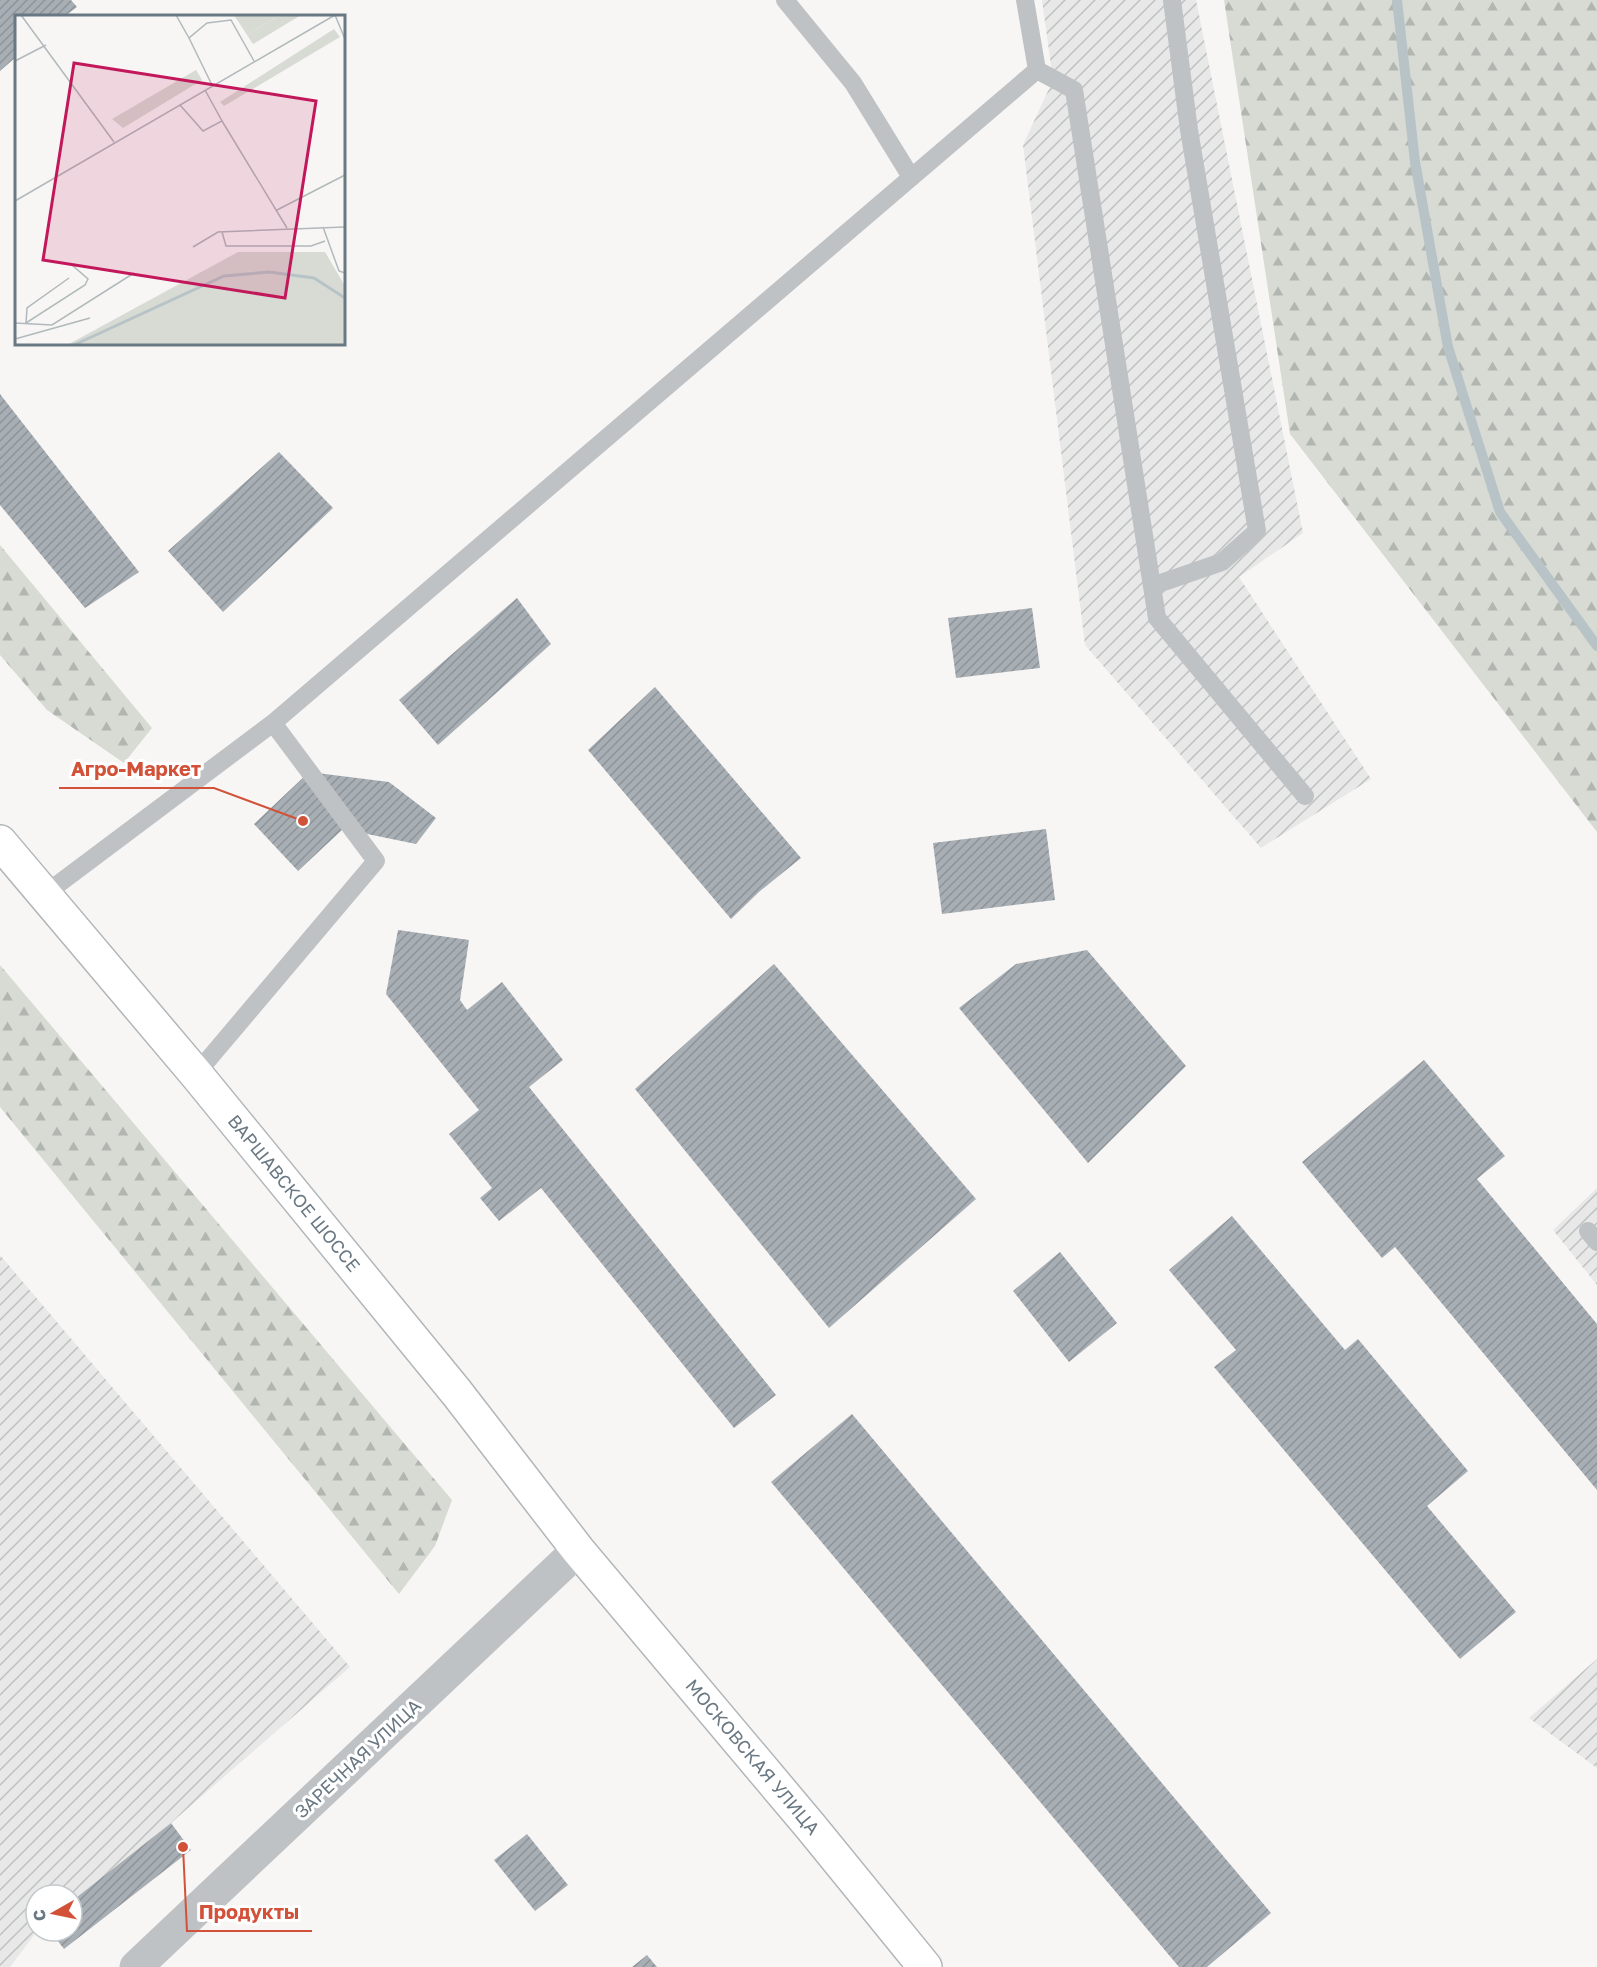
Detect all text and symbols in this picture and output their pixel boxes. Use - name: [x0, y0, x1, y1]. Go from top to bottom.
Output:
- inset map: [15, 15, 345, 345]
- callout: Агро-Маркет: [59, 750, 214, 788]
- text: Агро-Маркет: [71, 756, 201, 780]
- street label: ВАРШАВСКОЕ ШОССЕ: [224, 1110, 365, 1276]
- street label: МОСКОВСКАЯ УЛИЦА: [681, 1674, 825, 1839]
- street label: ЗАРЕЧНАЯ УЛИЦА: [290, 1694, 425, 1822]
- north arrow: [24, 1883, 84, 1943]
- callout: Продукты: [187, 1893, 312, 1931]
- text: Продукты: [199, 1899, 299, 1923]
- text: С: [28, 1908, 50, 1923]

